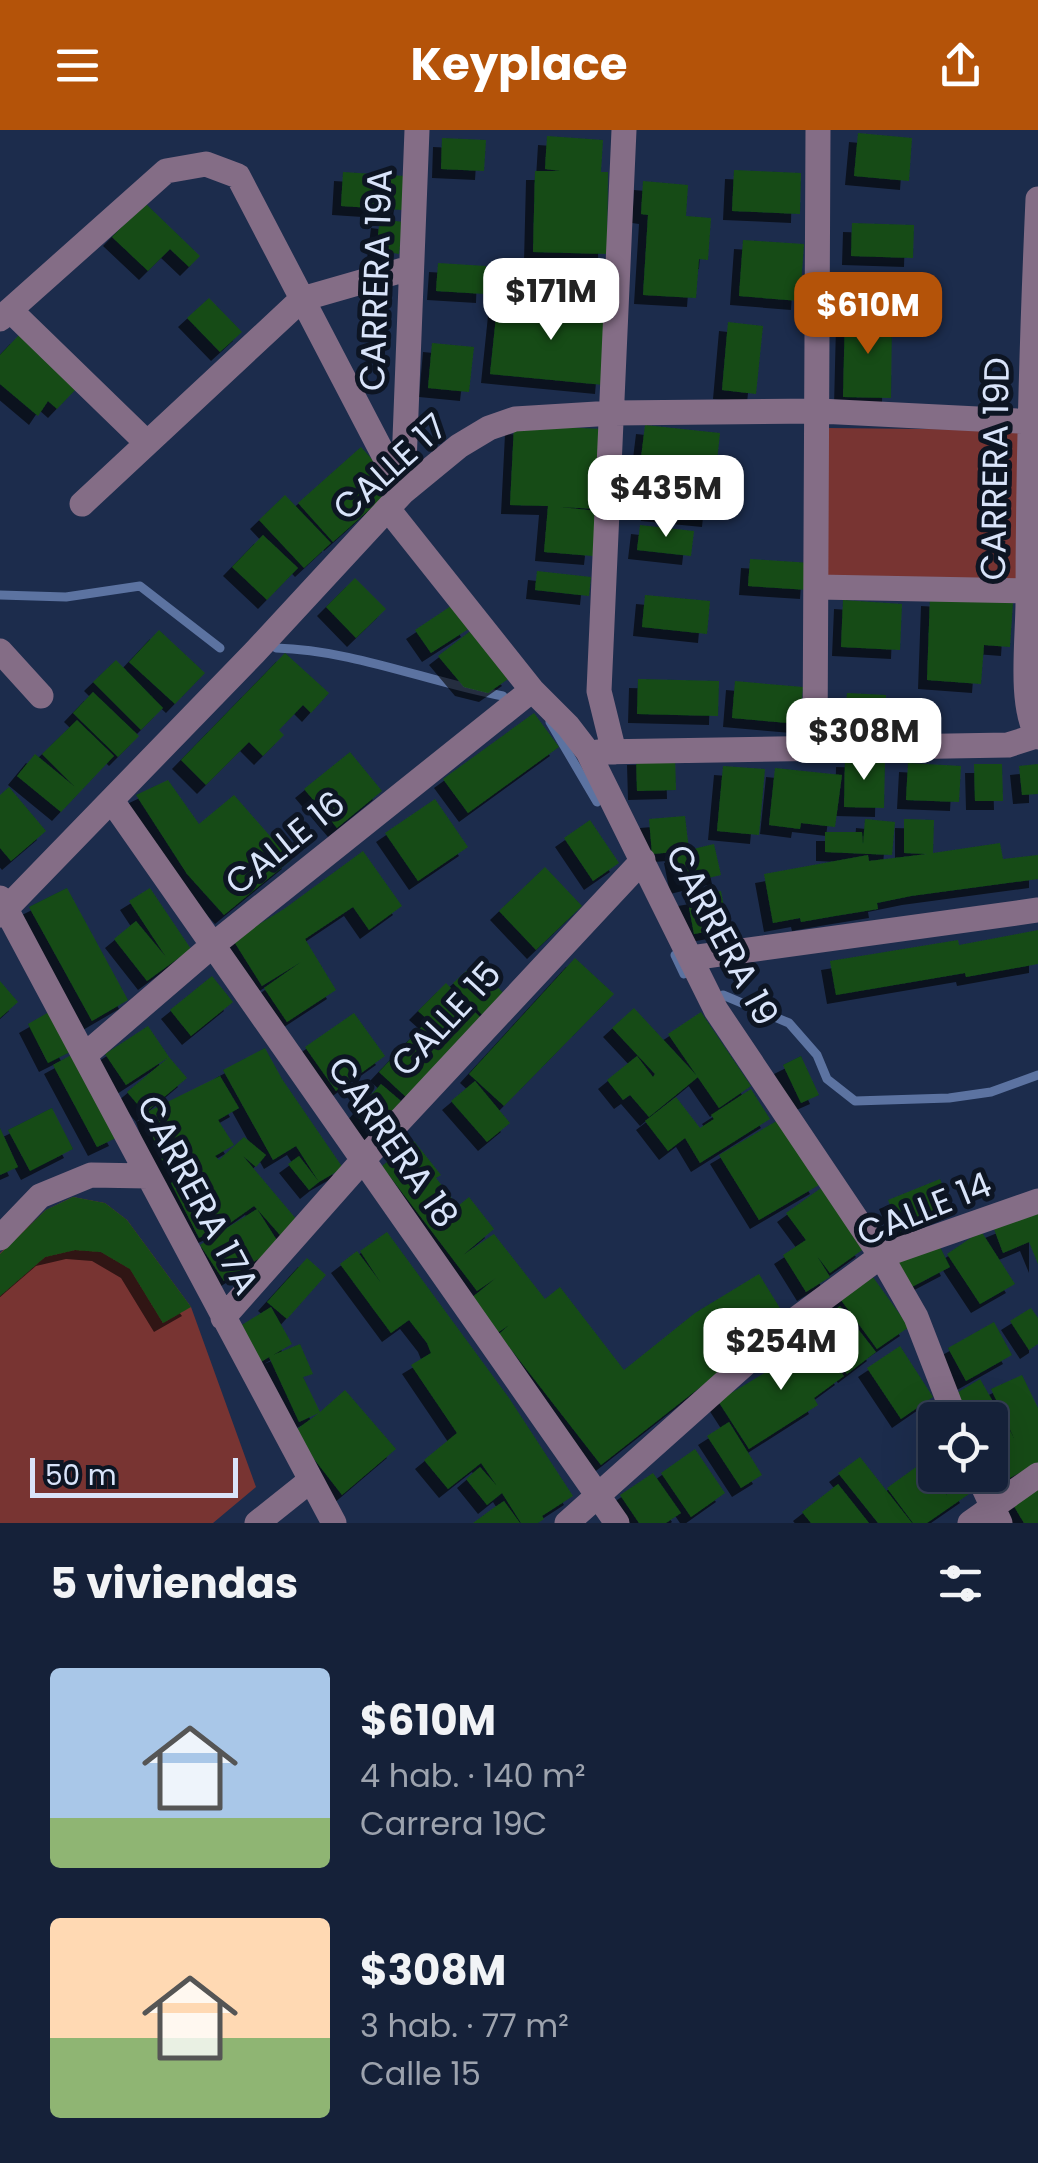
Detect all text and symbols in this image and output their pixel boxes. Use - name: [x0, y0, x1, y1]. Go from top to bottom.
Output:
- text: Keyplace: [411, 33, 627, 96]
- icon: menu: [50, 38, 105, 93]
- icon: share: [933, 38, 988, 93]
- street label: CARRERA 19A: [347, 168, 404, 392]
- pin: $171M: [481, 258, 621, 343]
- text: $171M: [505, 268, 597, 313]
- pin: $610M: [798, 272, 938, 357]
- text: $610M: [816, 282, 920, 327]
- street label: CARRERA 19D: [968, 357, 1021, 581]
- street label: CALLE 17: [322, 402, 458, 531]
- pin: $435M: [596, 455, 736, 540]
- text: $435M: [610, 465, 722, 510]
- pin: $308M: [794, 698, 934, 783]
- text: $308M: [808, 708, 920, 753]
- street label: CALLE 16: [214, 779, 355, 906]
- street label: CARRERA 19: [654, 836, 791, 1034]
- street label: CALLE 15: [380, 950, 512, 1087]
- street label: CARRERA 18: [316, 1046, 470, 1237]
- street label: CARRERA 17A: [125, 1086, 272, 1303]
- street label: CALLE 14: [849, 1159, 999, 1258]
- pin: $254M: [711, 1308, 851, 1393]
- text: $254M: [725, 1318, 837, 1363]
- map controls: [918, 1402, 1008, 1492]
- button: locate: [918, 1402, 1008, 1492]
- scale bar: [30, 1453, 238, 1498]
- text: 50 m: [45, 1456, 116, 1495]
- text: 5 viviendas: [50, 1554, 298, 1613]
- icon: filters: [933, 1556, 988, 1611]
- text: $610M: [360, 1691, 496, 1750]
- icon: home: [130, 1708, 250, 1828]
- text: 4 hab. · 140 m²: [360, 1753, 586, 1798]
- text: Carrera 19C: [360, 1801, 547, 1846]
- text: $308M: [360, 1941, 506, 2000]
- icon: home: [130, 1958, 250, 2078]
- text: 3 hab. · 77 m²: [360, 2003, 569, 2048]
- text: Calle 15: [360, 2051, 481, 2096]

